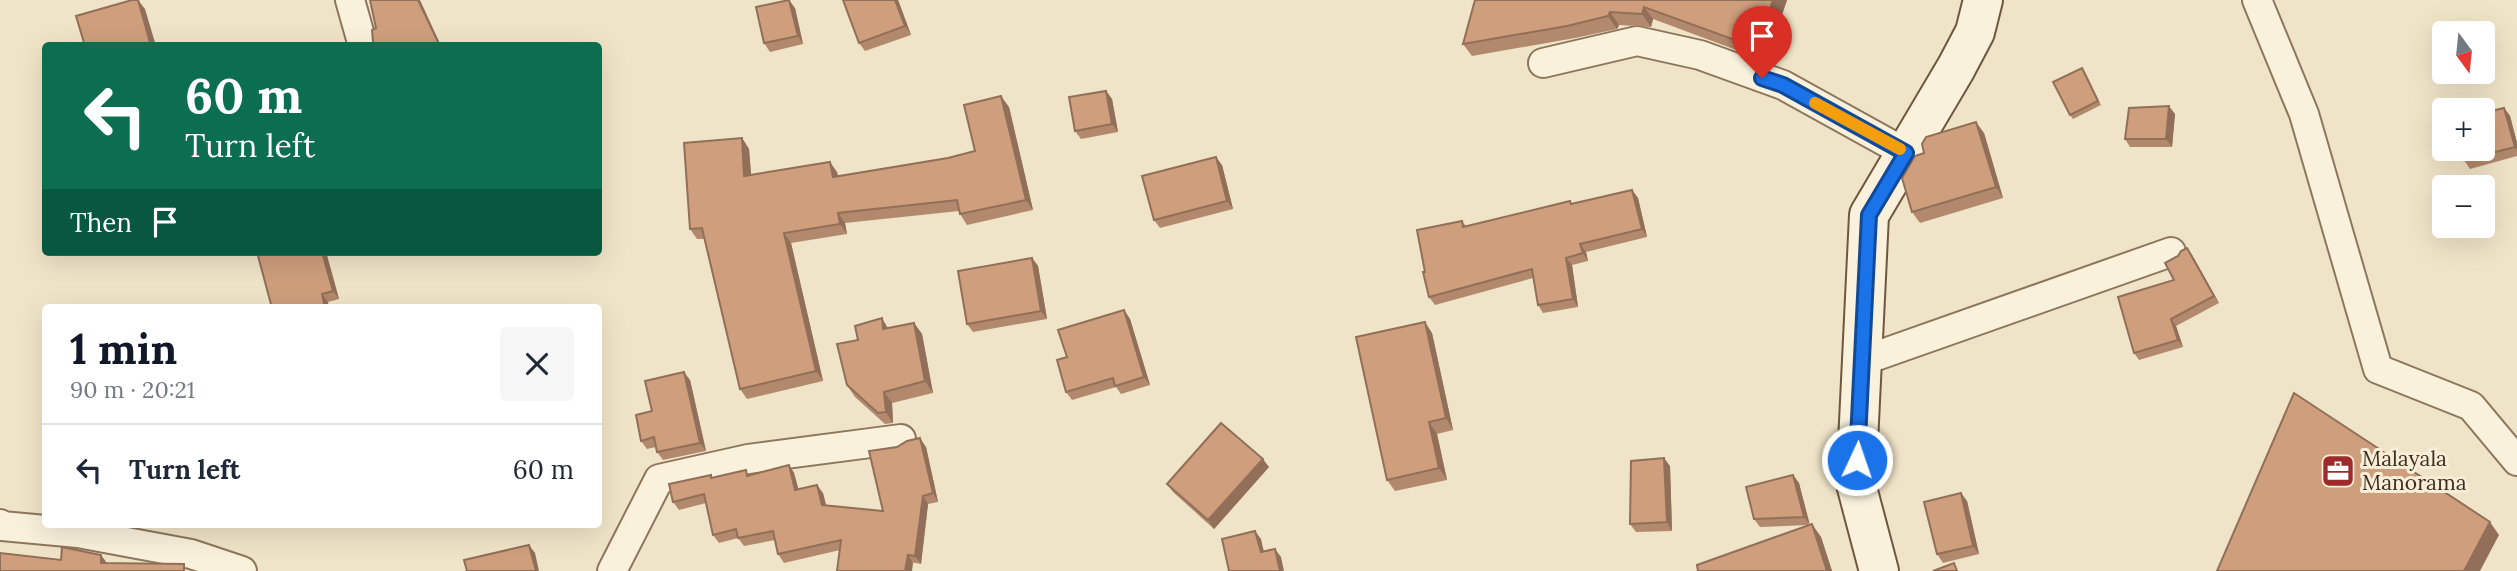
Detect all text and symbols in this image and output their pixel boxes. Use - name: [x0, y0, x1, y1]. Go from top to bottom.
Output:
- pin: [1732, 6, 1792, 78]
- icon: arrive: [1743, 17, 1781, 55]
- north arrow: [2432, 21, 2496, 84]
- map controls: [2432, 21, 2495, 238]
- text: 60 m: [185, 64, 302, 126]
- icon: left: [70, 70, 161, 161]
- button: +: [2432, 98, 2495, 161]
- text: Turn left: [185, 125, 315, 166]
- button: −: [2432, 175, 2495, 238]
- icon: arrive: [146, 203, 184, 241]
- text: Then: [70, 206, 132, 239]
- text: 1 min: [70, 322, 177, 376]
- button: close: [500, 327, 574, 401]
- text: 90 m · 20:21: [70, 375, 195, 404]
- position arrow: [1820, 423, 1894, 497]
- place label: Malayala Manorama: [2362, 445, 2467, 496]
- icon: left: [70, 451, 108, 489]
- office icon: Malayala Manorama: [2319, 452, 2357, 490]
- text: Turn left: [129, 453, 240, 486]
- text: 60 m: [513, 453, 574, 486]

